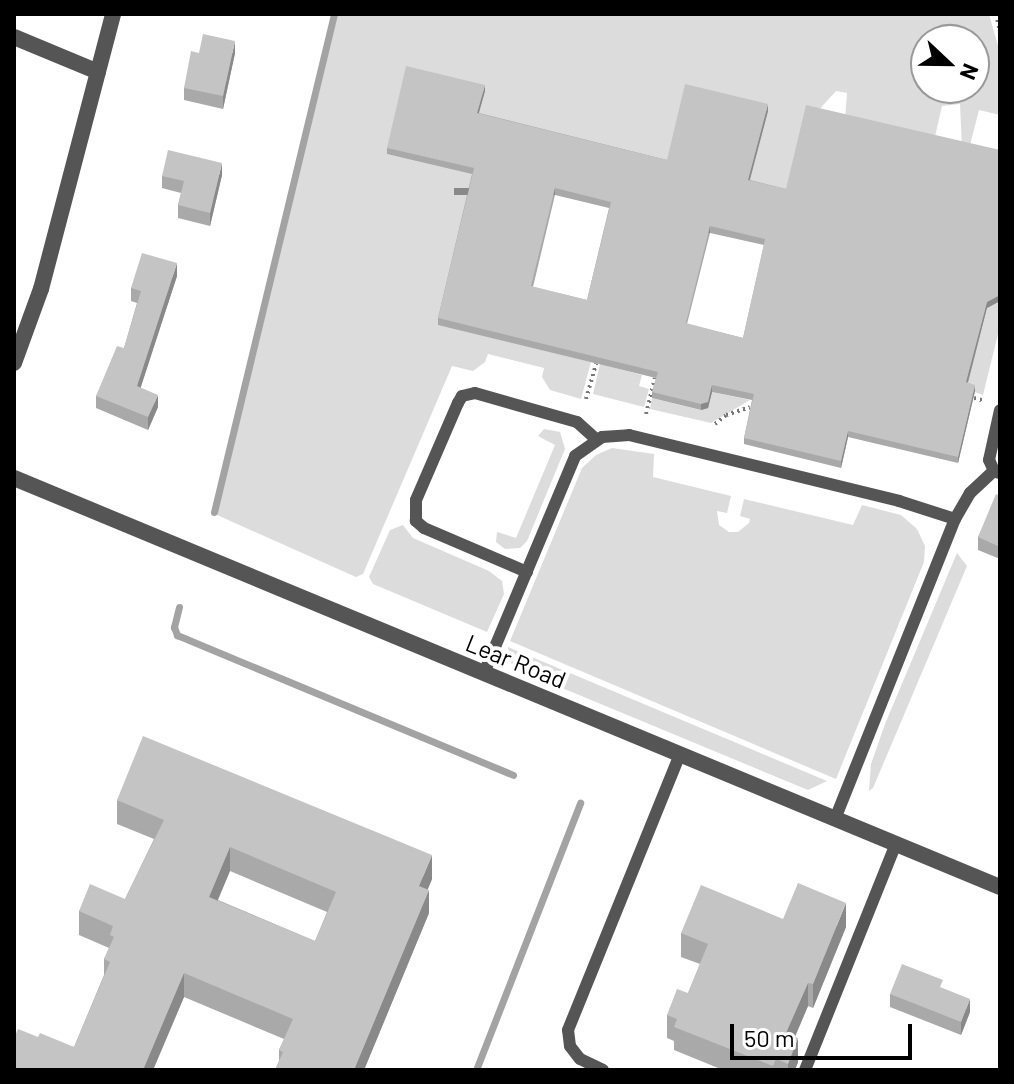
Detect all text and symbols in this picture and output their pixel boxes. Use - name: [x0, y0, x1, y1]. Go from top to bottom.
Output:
- north arrow: [910, 24, 990, 104]
- text: N: [956, 61, 985, 84]
- street label: Lear Road: [462, 628, 570, 694]
- scale bar: [734, 1008, 916, 1058]
- text: 50 m: [744, 1023, 795, 1052]

